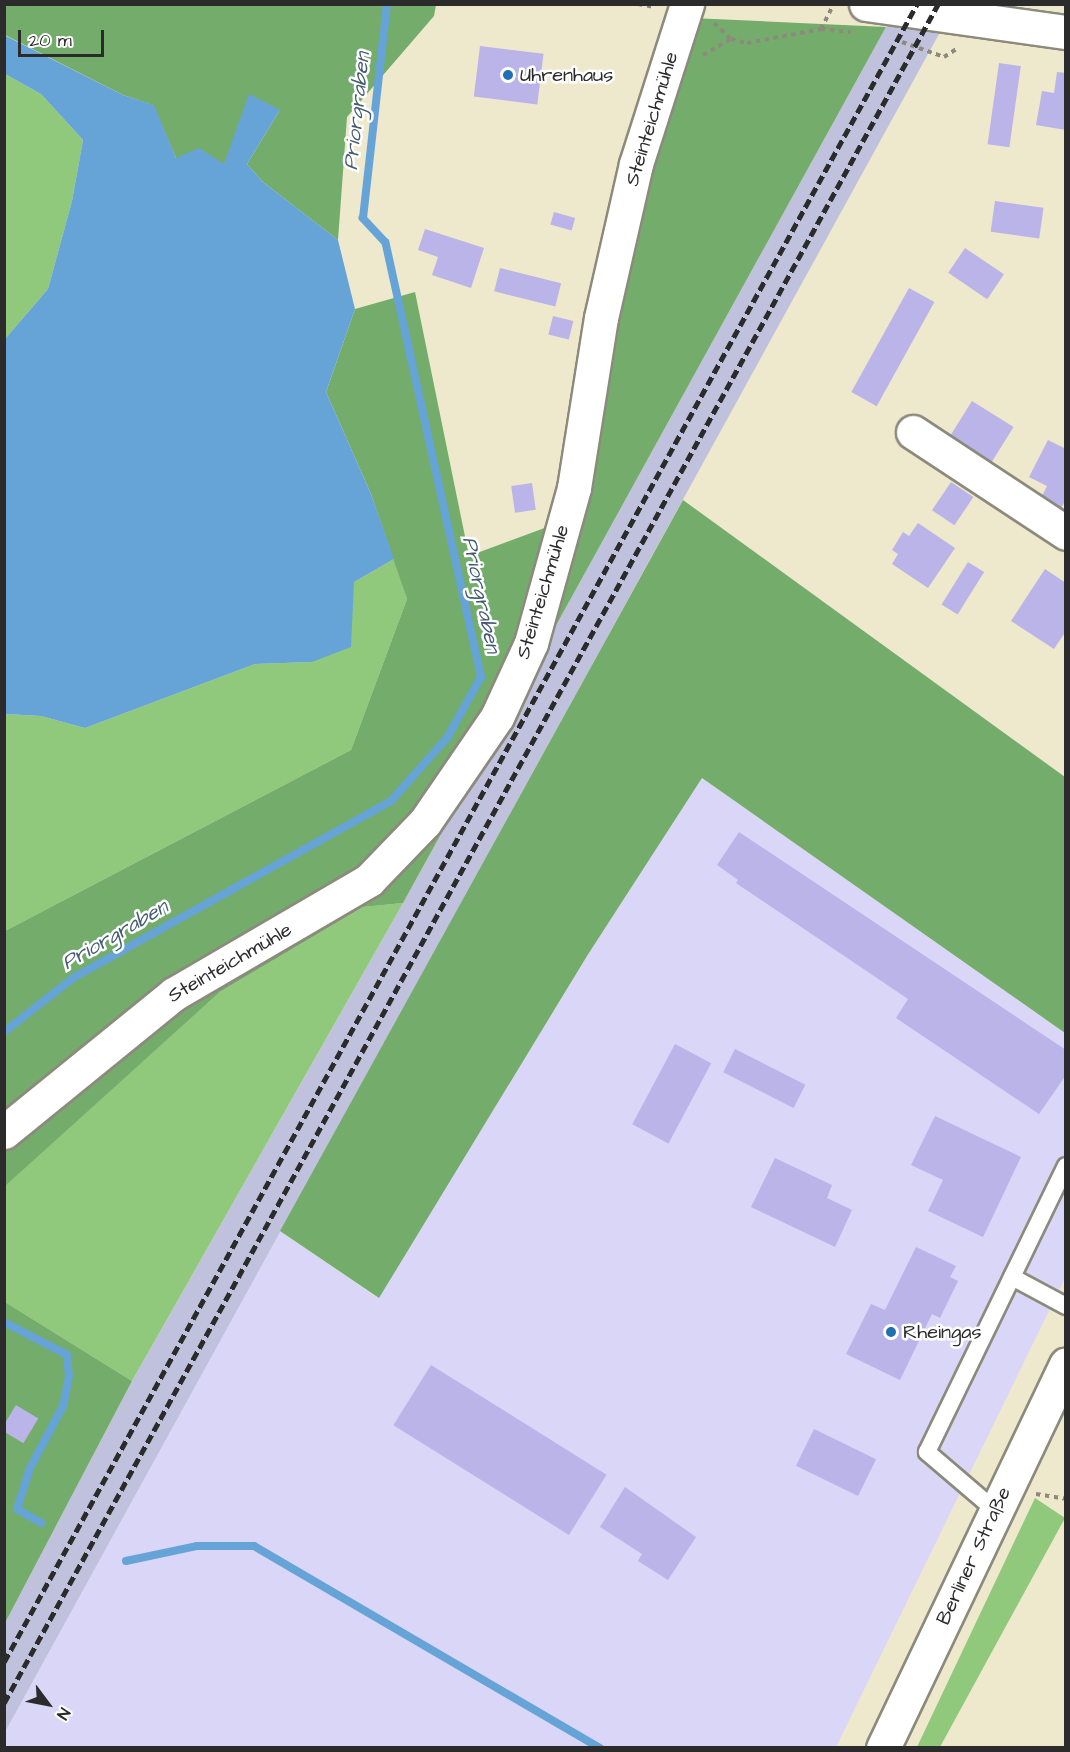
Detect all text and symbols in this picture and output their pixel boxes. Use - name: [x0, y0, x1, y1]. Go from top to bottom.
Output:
- scale bar: [21, 18, 106, 56]
- text: 20 m: [29, 28, 72, 53]
- street label: Steinteichmühle: [620, 49, 684, 189]
- water label: Priorgraben: [338, 51, 376, 171]
- place label: Uhrenhaus: [520, 63, 613, 87]
- marker: Uhrenhaus: [501, 68, 515, 82]
- street label: Steinteichmühle: [511, 522, 575, 662]
- water label: Priorgraben: [456, 535, 506, 655]
- water label: Priorgraben: [57, 895, 173, 975]
- street label: Steinteichmühle: [164, 918, 296, 1008]
- place label: Rheingas: [903, 1320, 982, 1344]
- marker: Rheingas: [884, 1325, 898, 1339]
- street label: Berliner Straße: [932, 1483, 1016, 1629]
- north arrow: [18, 1674, 78, 1734]
- text: N: [51, 1703, 75, 1724]

